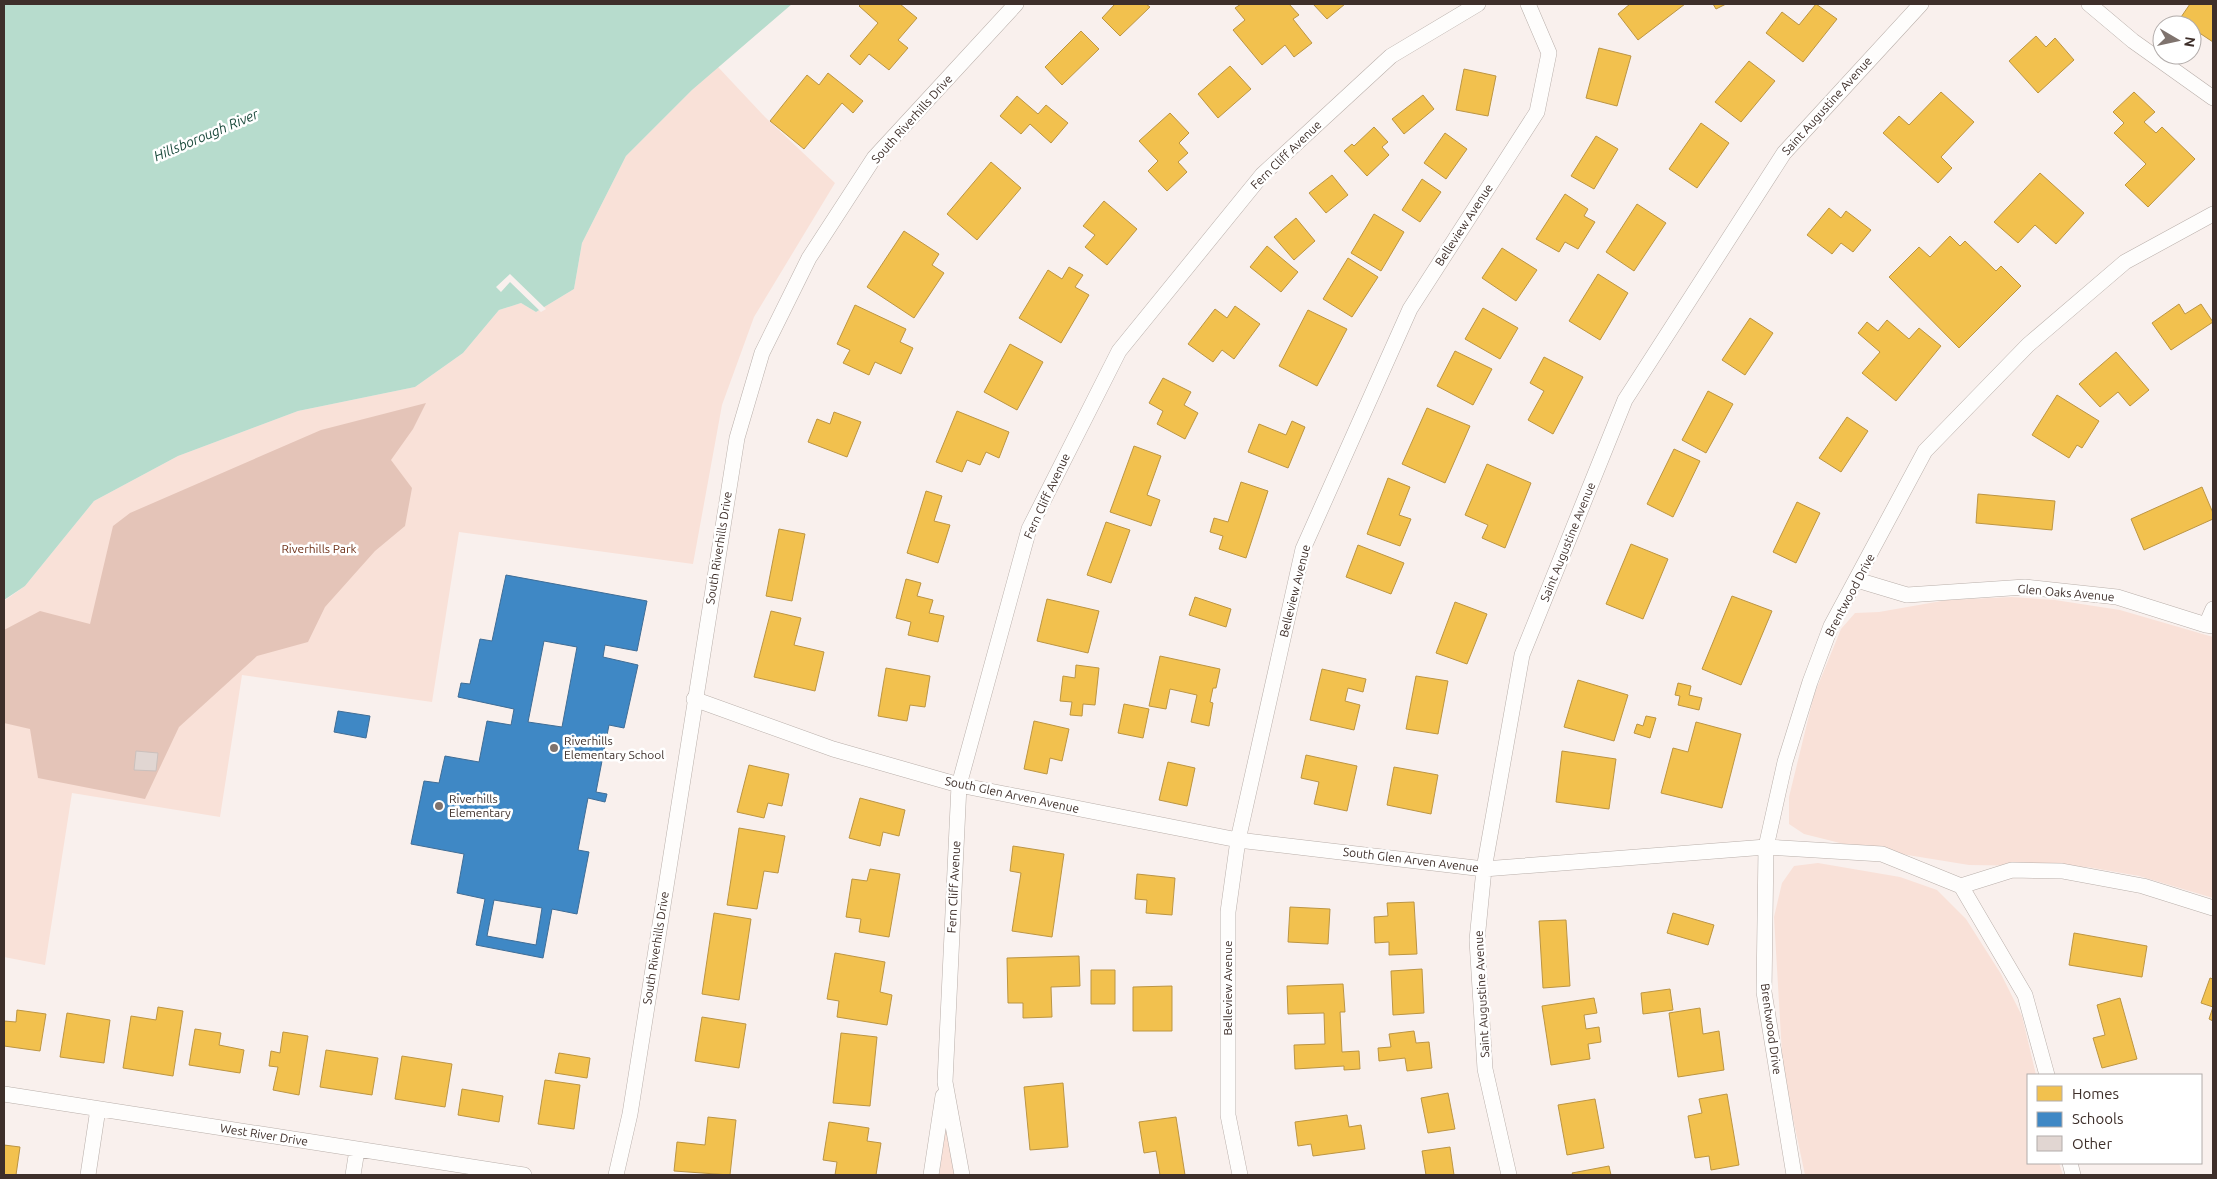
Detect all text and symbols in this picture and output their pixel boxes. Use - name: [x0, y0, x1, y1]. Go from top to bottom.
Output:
- north arrow: [2152, 15, 2202, 65]
- text: N: [2181, 36, 2199, 48]
- street label: Saint Augustine Avenue: [1779, 54, 1874, 157]
- street label: South Riverhills Drive: [869, 72, 955, 165]
- water label: Hillsborough River: [151, 105, 261, 164]
- street label: Fern Cliff Avenue: [1248, 118, 1324, 192]
- street label: Belleview Avenue: [1432, 181, 1495, 268]
- street label: Fern Cliff Avenue: [1021, 451, 1072, 541]
- street label: Saint Augustine Avenue: [1538, 480, 1597, 603]
- street label: South Riverhills Drive: [703, 490, 734, 605]
- park label: Riverhills Park: [281, 542, 357, 555]
- street label: Belleview Avenue: [1277, 543, 1312, 639]
- street label: Brentwood Drive: [1822, 551, 1877, 638]
- street label: Glen Oaks Avenue: [2017, 582, 2115, 603]
- place label: Riverhills Elementary School: [564, 734, 664, 761]
- marker: Riverhills Elementary School: [548, 742, 560, 754]
- street label: South Glen Arven Avenue: [944, 774, 1080, 815]
- place label: Riverhills Elementary: [449, 792, 511, 819]
- marker: Riverhills Elementary: [433, 800, 445, 812]
- street label: Fern Cliff Avenue: [945, 840, 962, 934]
- street label: South Glen Arven Avenue: [1342, 845, 1480, 874]
- street label: South Riverhills Drive: [640, 890, 671, 1005]
- street label: Saint Augustine Avenue: [1472, 930, 1491, 1058]
- street label: Belleview Avenue: [1221, 940, 1234, 1036]
- street label: Brentwood Drive: [1759, 983, 1784, 1075]
- legend: [2027, 1074, 2202, 1164]
- text: Homes: [2072, 1085, 2119, 1102]
- text: Schools: [2072, 1110, 2123, 1127]
- street label: West River Drive: [219, 1121, 309, 1148]
- text: Other: [2072, 1135, 2112, 1152]

